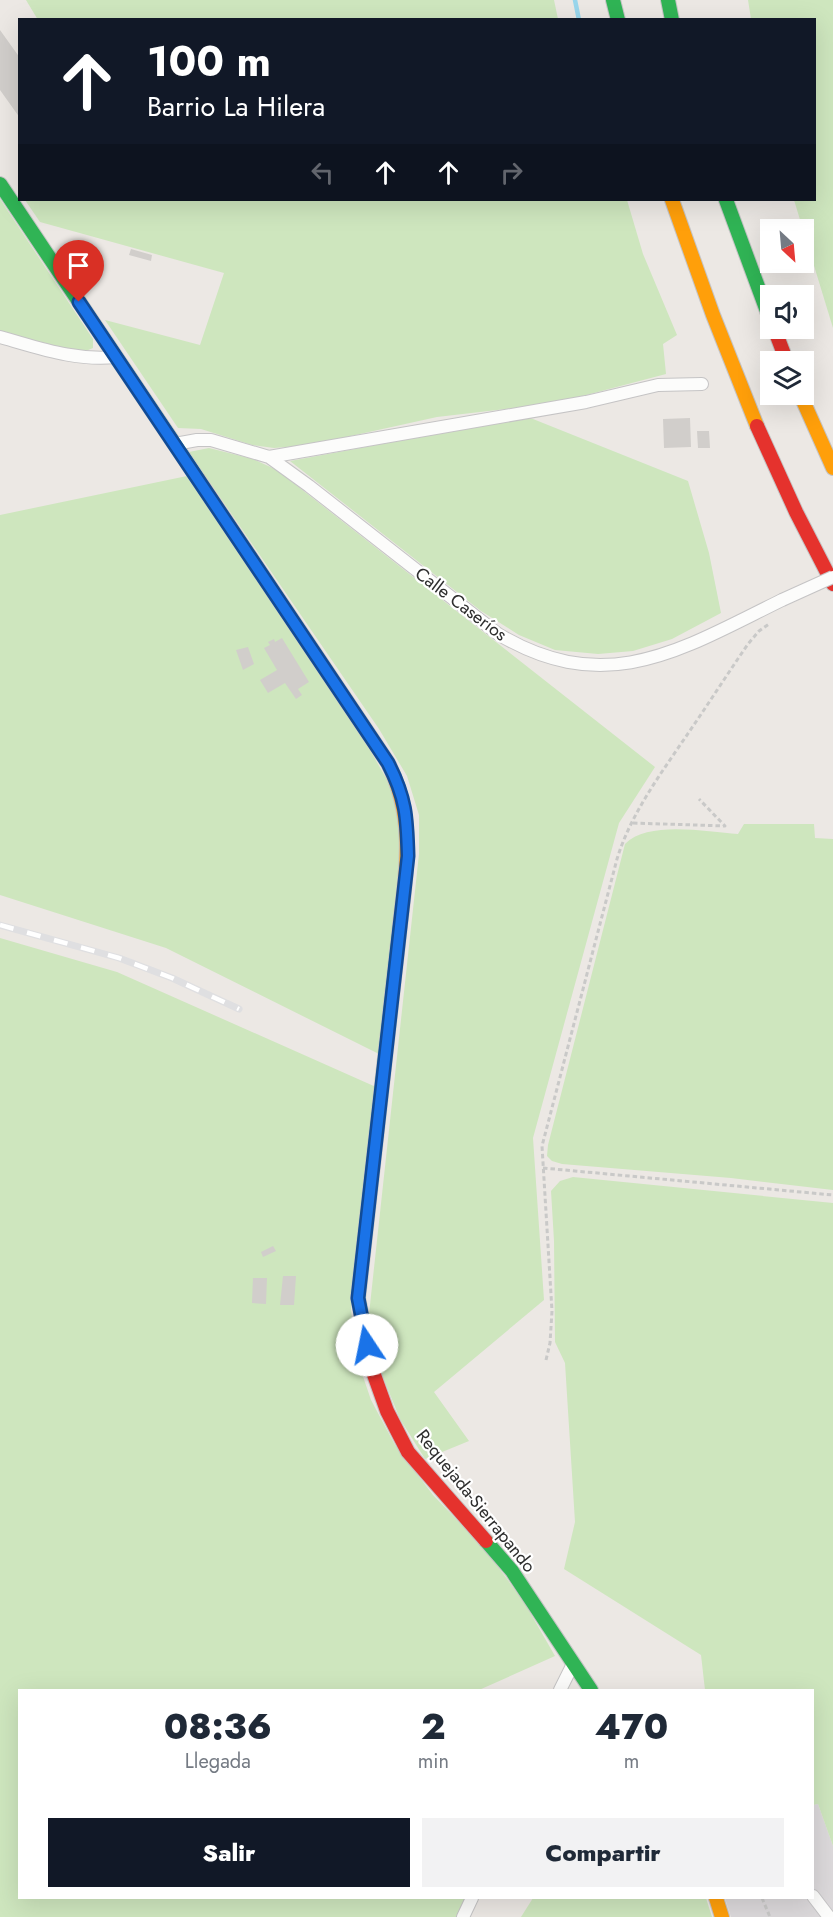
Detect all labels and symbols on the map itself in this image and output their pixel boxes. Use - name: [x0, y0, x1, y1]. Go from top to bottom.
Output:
- north arrow: [760, 219, 814, 273]
- pin: [53, 240, 104, 302]
- street label: Calle Caseríos: [409, 561, 513, 647]
- position arrow: [335, 1313, 399, 1377]
- street label: Requejada-Sierrapando: [410, 1424, 542, 1578]

